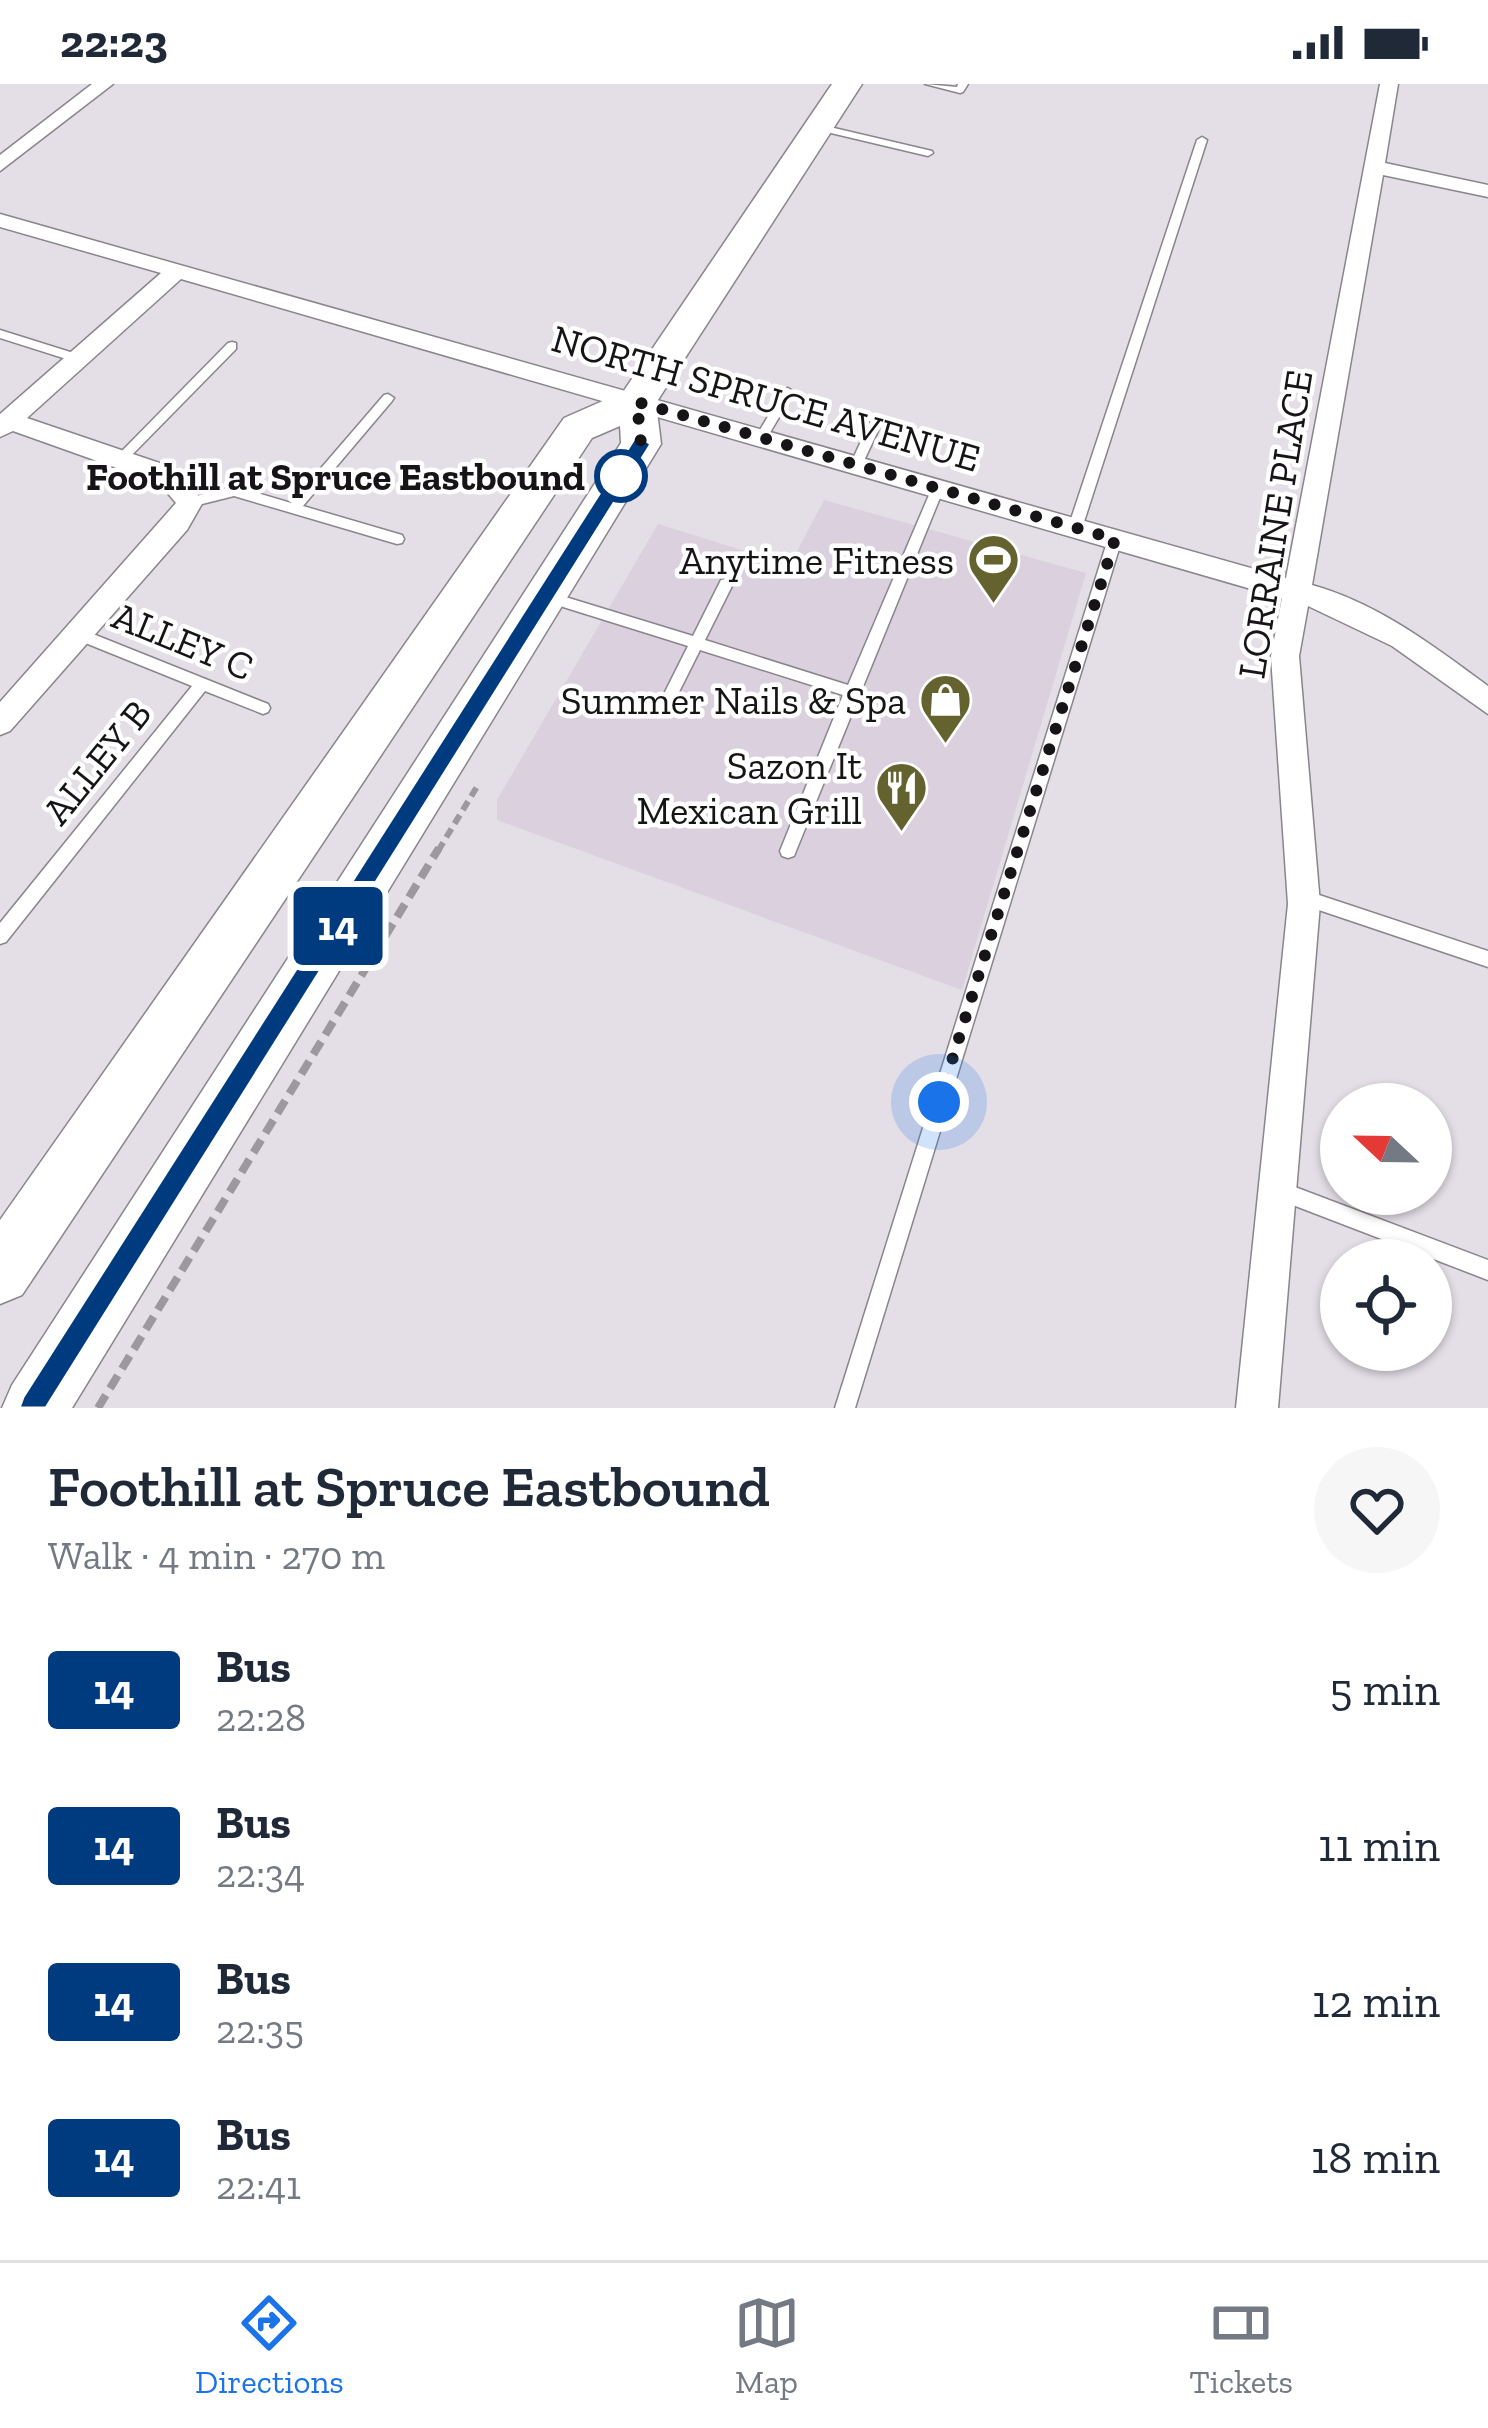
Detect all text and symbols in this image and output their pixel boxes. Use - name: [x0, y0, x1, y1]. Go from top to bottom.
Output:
- text: 22:23: [60, 15, 168, 69]
- street label: NORTH SPRUCE AVENUE: [547, 314, 985, 482]
- street label: LORRAINE PLACE: [1227, 366, 1323, 682]
- marker: Foothill at Spruce Eastbound: [596, 451, 646, 501]
- place label: Foothill at Spruce Eastbound: [86, 453, 585, 500]
- sports icon: Anytime Fitness: [965, 532, 1021, 606]
- place label: Anytime Fitness: [679, 537, 954, 584]
- street label: ALLEY C: [106, 592, 260, 690]
- shop icon: Summer Nails & Spa: [917, 672, 973, 746]
- place label: Summer Nails & Spa: [561, 677, 906, 724]
- street label: ALLEY B: [33, 691, 161, 833]
- place label: Sazon It Mexican Grill: [637, 742, 863, 834]
- restaurant icon: Sazon It Mexican Grill: [873, 759, 929, 833]
- line badge: 14: [284, 887, 392, 965]
- text: 14: [318, 900, 358, 951]
- your location: [909, 1072, 969, 1132]
- north arrow: [1320, 1083, 1452, 1215]
- map controls: [1320, 1083, 1452, 1371]
- button: locate: [1320, 1239, 1452, 1371]
- button: heart: [1314, 1447, 1440, 1573]
- text: Foothill at Spruce Eastbound: [48, 1452, 770, 1521]
- text: Walk · 4 min · 270 m: [48, 1532, 385, 1579]
- text: Bus: [216, 1640, 291, 1694]
- text: 5 min: [1330, 1663, 1440, 1717]
- text: 14: [94, 1664, 134, 1715]
- text: 22:28: [216, 1694, 306, 1741]
- text: Bus: [216, 1796, 291, 1850]
- text: 11 min: [1318, 1819, 1440, 1873]
- text: 14: [94, 1820, 134, 1871]
- text: 22:34: [216, 1850, 305, 1897]
- text: Bus: [216, 1952, 291, 2006]
- text: 12 min: [1312, 1975, 1440, 2029]
- text: 14: [94, 1976, 134, 2027]
- text: 22:35: [216, 2006, 304, 2053]
- text: Bus: [216, 2108, 291, 2162]
- text: 18 min: [1311, 2131, 1440, 2185]
- text: 14: [94, 2132, 134, 2183]
- text: 22:41: [216, 2162, 301, 2209]
- tab: Directions: [195, 2290, 344, 2401]
- tab: Map: [734, 2290, 800, 2401]
- tab: Tickets: [1189, 2290, 1293, 2401]

